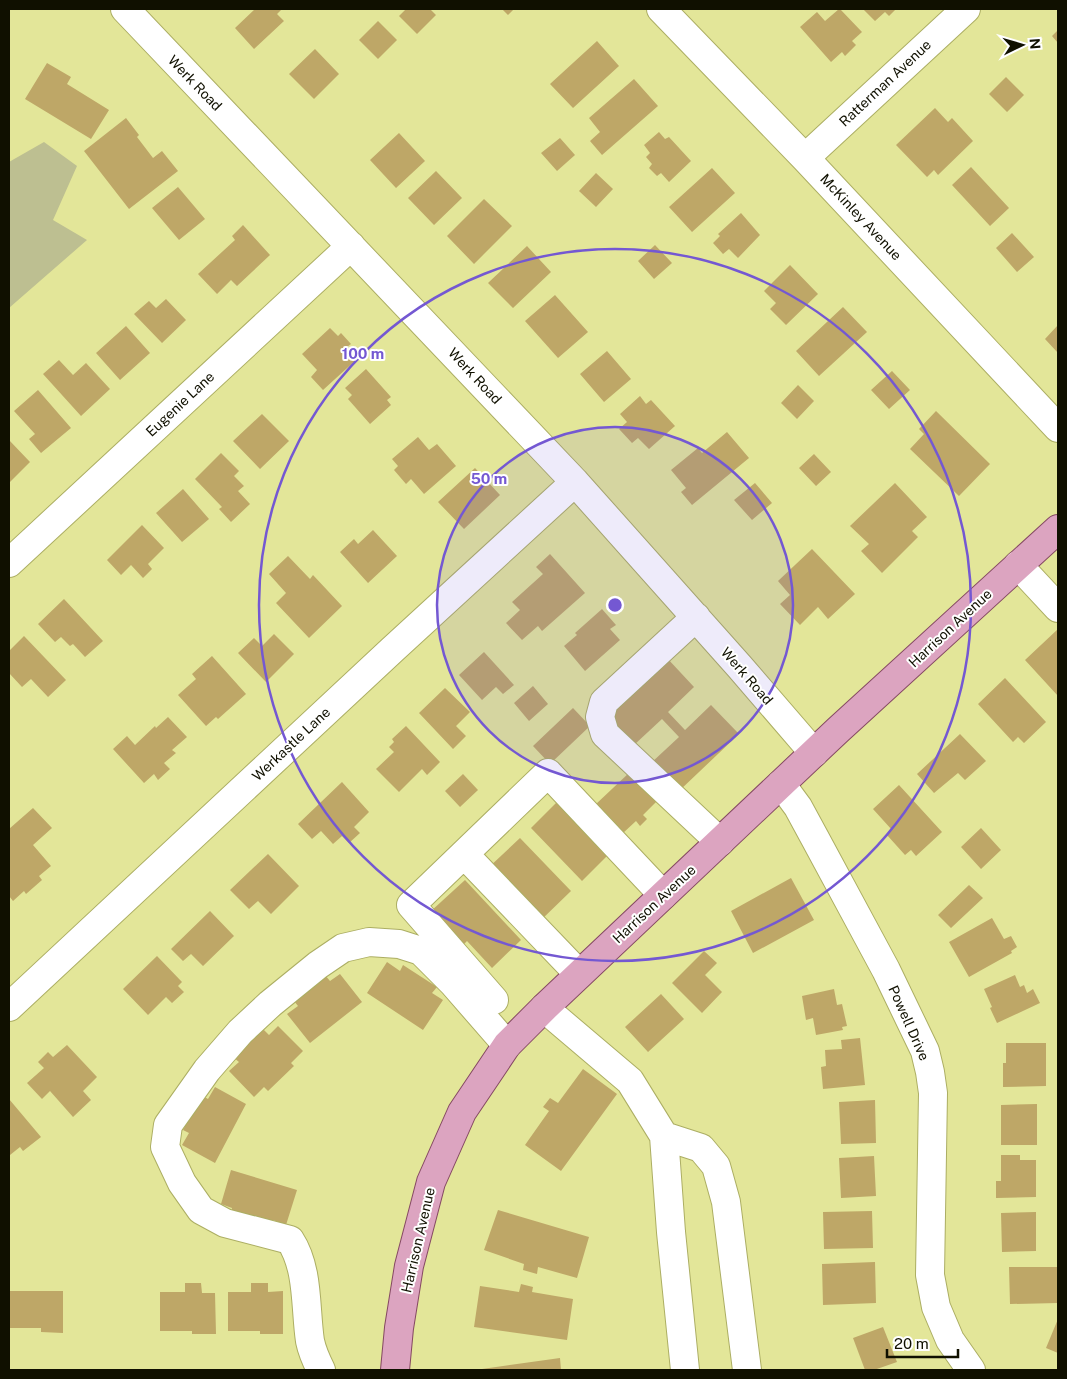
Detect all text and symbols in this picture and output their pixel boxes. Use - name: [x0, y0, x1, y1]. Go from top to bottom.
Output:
- north arrow: [997, 20, 1047, 70]
- street label: Ratterman Avenue: [836, 36, 934, 130]
- text: N: [1027, 38, 1043, 50]
- street label: Werk Road: [165, 52, 225, 114]
- street label: McKinley Avenue: [817, 171, 905, 263]
- text: 100 m: [342, 345, 384, 362]
- street label: Werk Road: [445, 345, 505, 407]
- street label: Eugenie Lane: [143, 368, 217, 440]
- text: 50 m: [471, 470, 507, 487]
- street label: Harrison Avenue: [905, 585, 995, 670]
- centre of rings: [606, 596, 624, 614]
- street label: Werk Road: [718, 644, 776, 708]
- street label: Werkastle Lane: [249, 704, 333, 784]
- street label: Harrison Avenue: [609, 861, 699, 946]
- street label: Powell Drive: [885, 983, 933, 1063]
- street label: Harrison Avenue: [398, 1186, 438, 1294]
- scale bar: [887, 1326, 958, 1358]
- text: 20 m: [894, 1335, 929, 1352]

